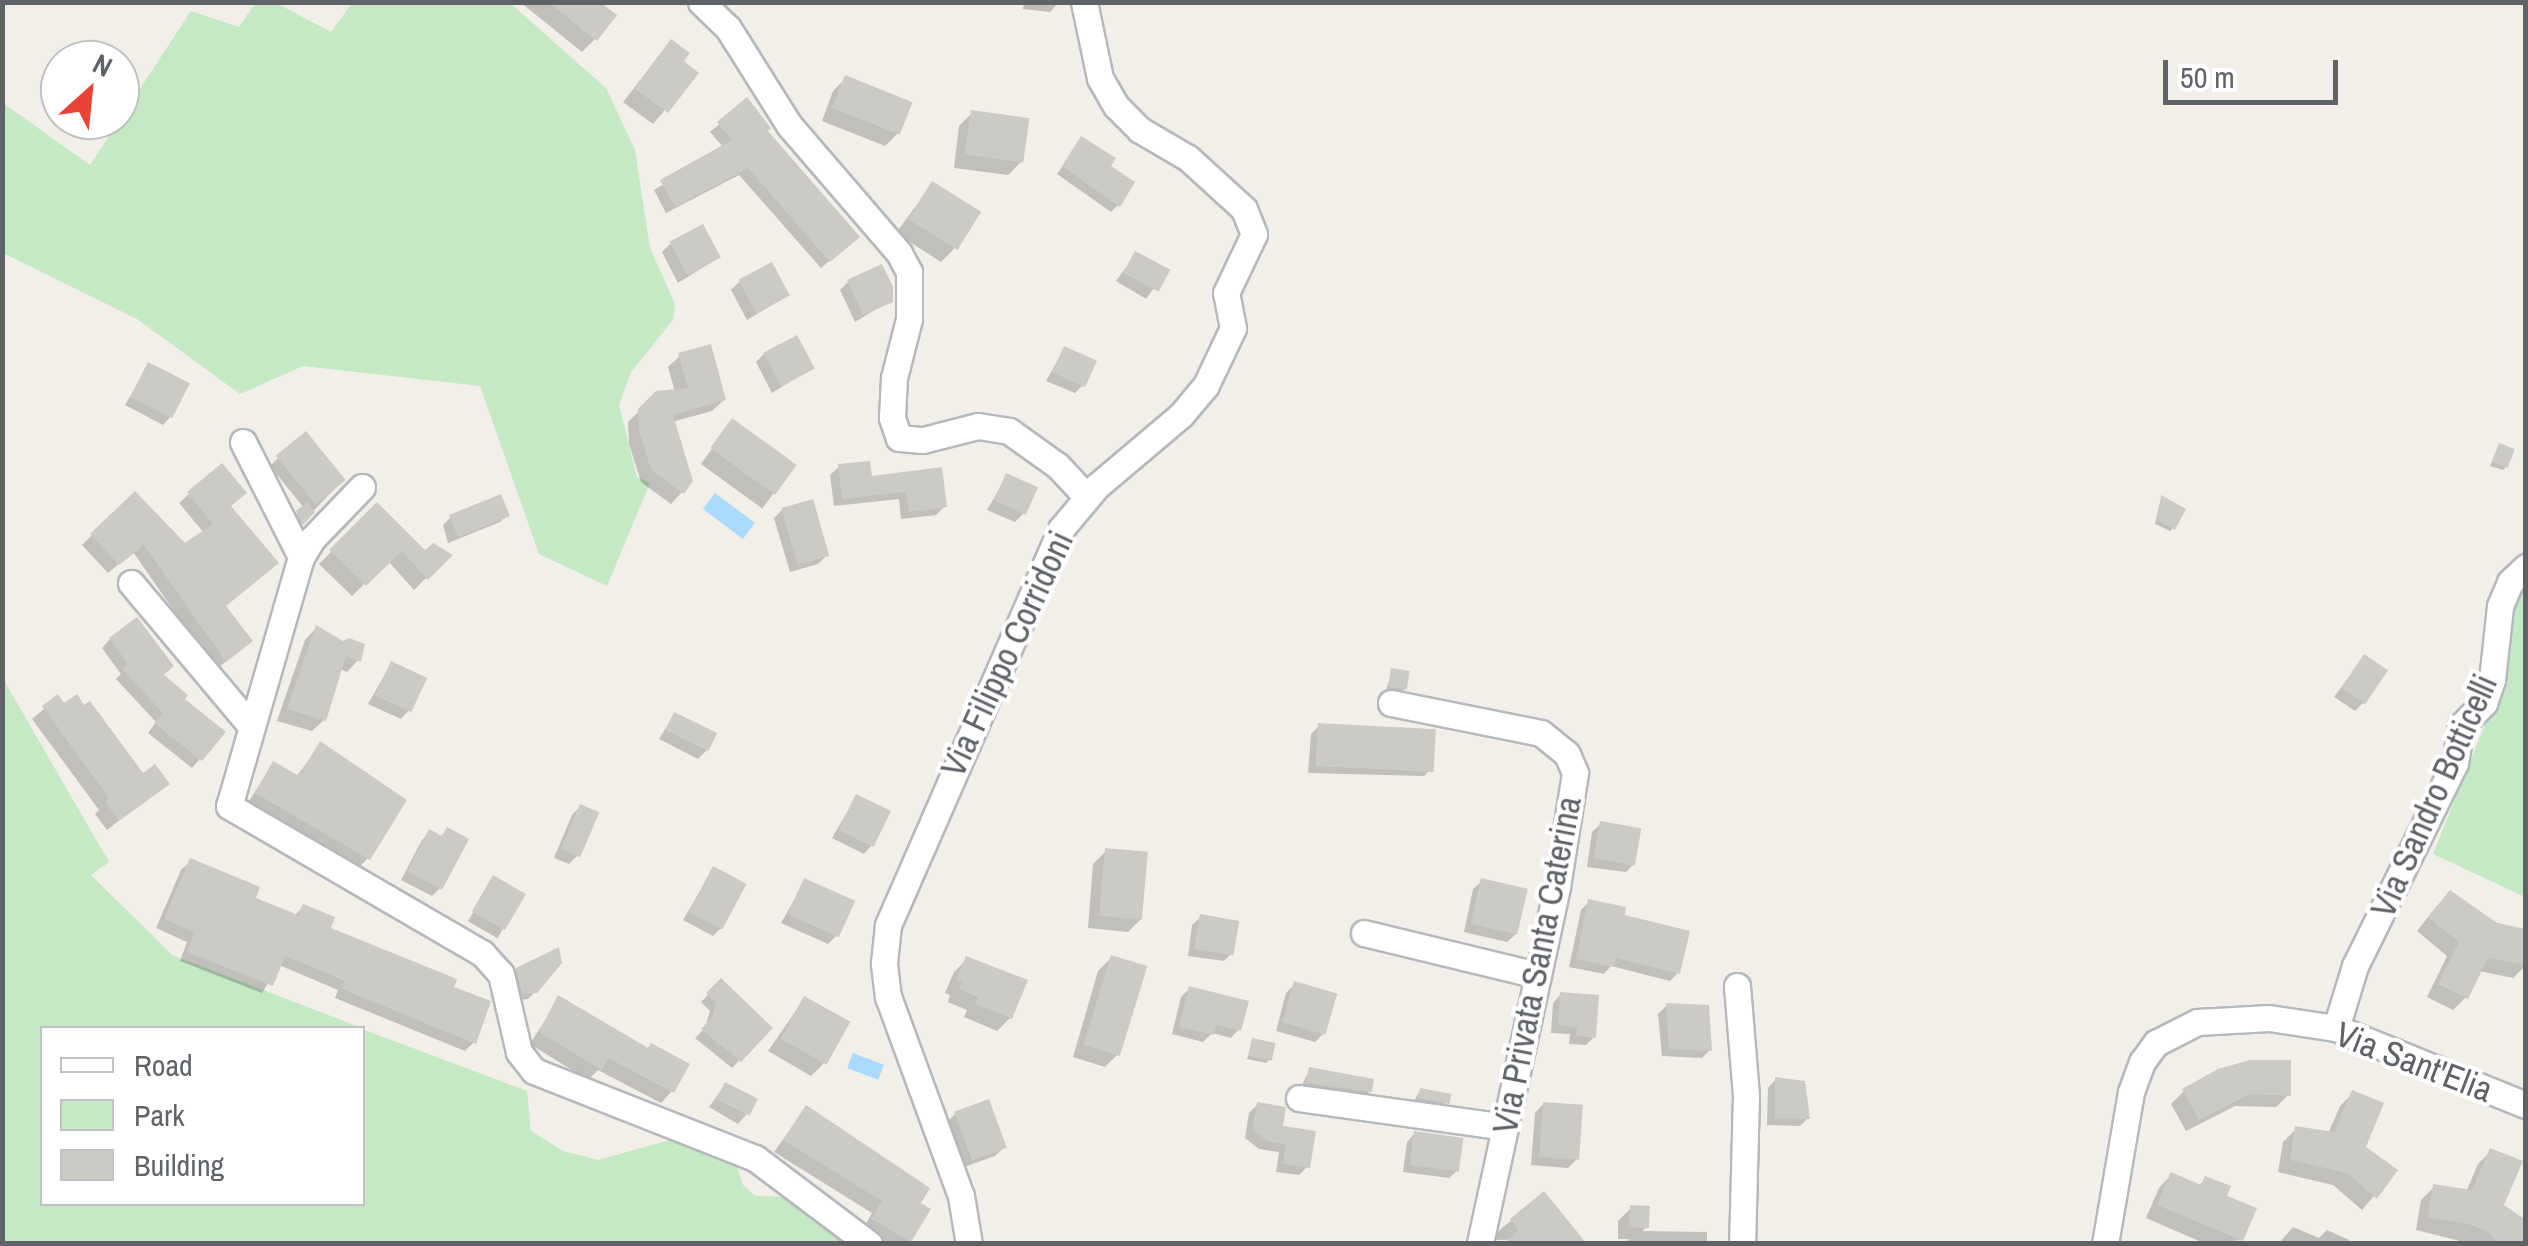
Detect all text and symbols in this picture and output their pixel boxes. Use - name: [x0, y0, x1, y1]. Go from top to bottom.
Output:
- north arrow: [40, 40, 140, 140]
- scale bar: [2168, 40, 2343, 102]
- text: N: [87, 44, 119, 86]
- text: 50 m: [2180, 57, 2235, 97]
- street label: Via Filippo Corridoni: [932, 525, 1082, 783]
- street label: Via Sandro Botticelli: [2362, 668, 2506, 924]
- street label: Via Privata Santa Caterina: [1484, 793, 1590, 1137]
- street label: Via Sant'Elia: [2330, 1013, 2498, 1111]
- legend: [40, 1026, 365, 1206]
- text: Road: [134, 1045, 193, 1085]
- text: Park: [134, 1095, 185, 1135]
- text: Building: [134, 1145, 224, 1185]

